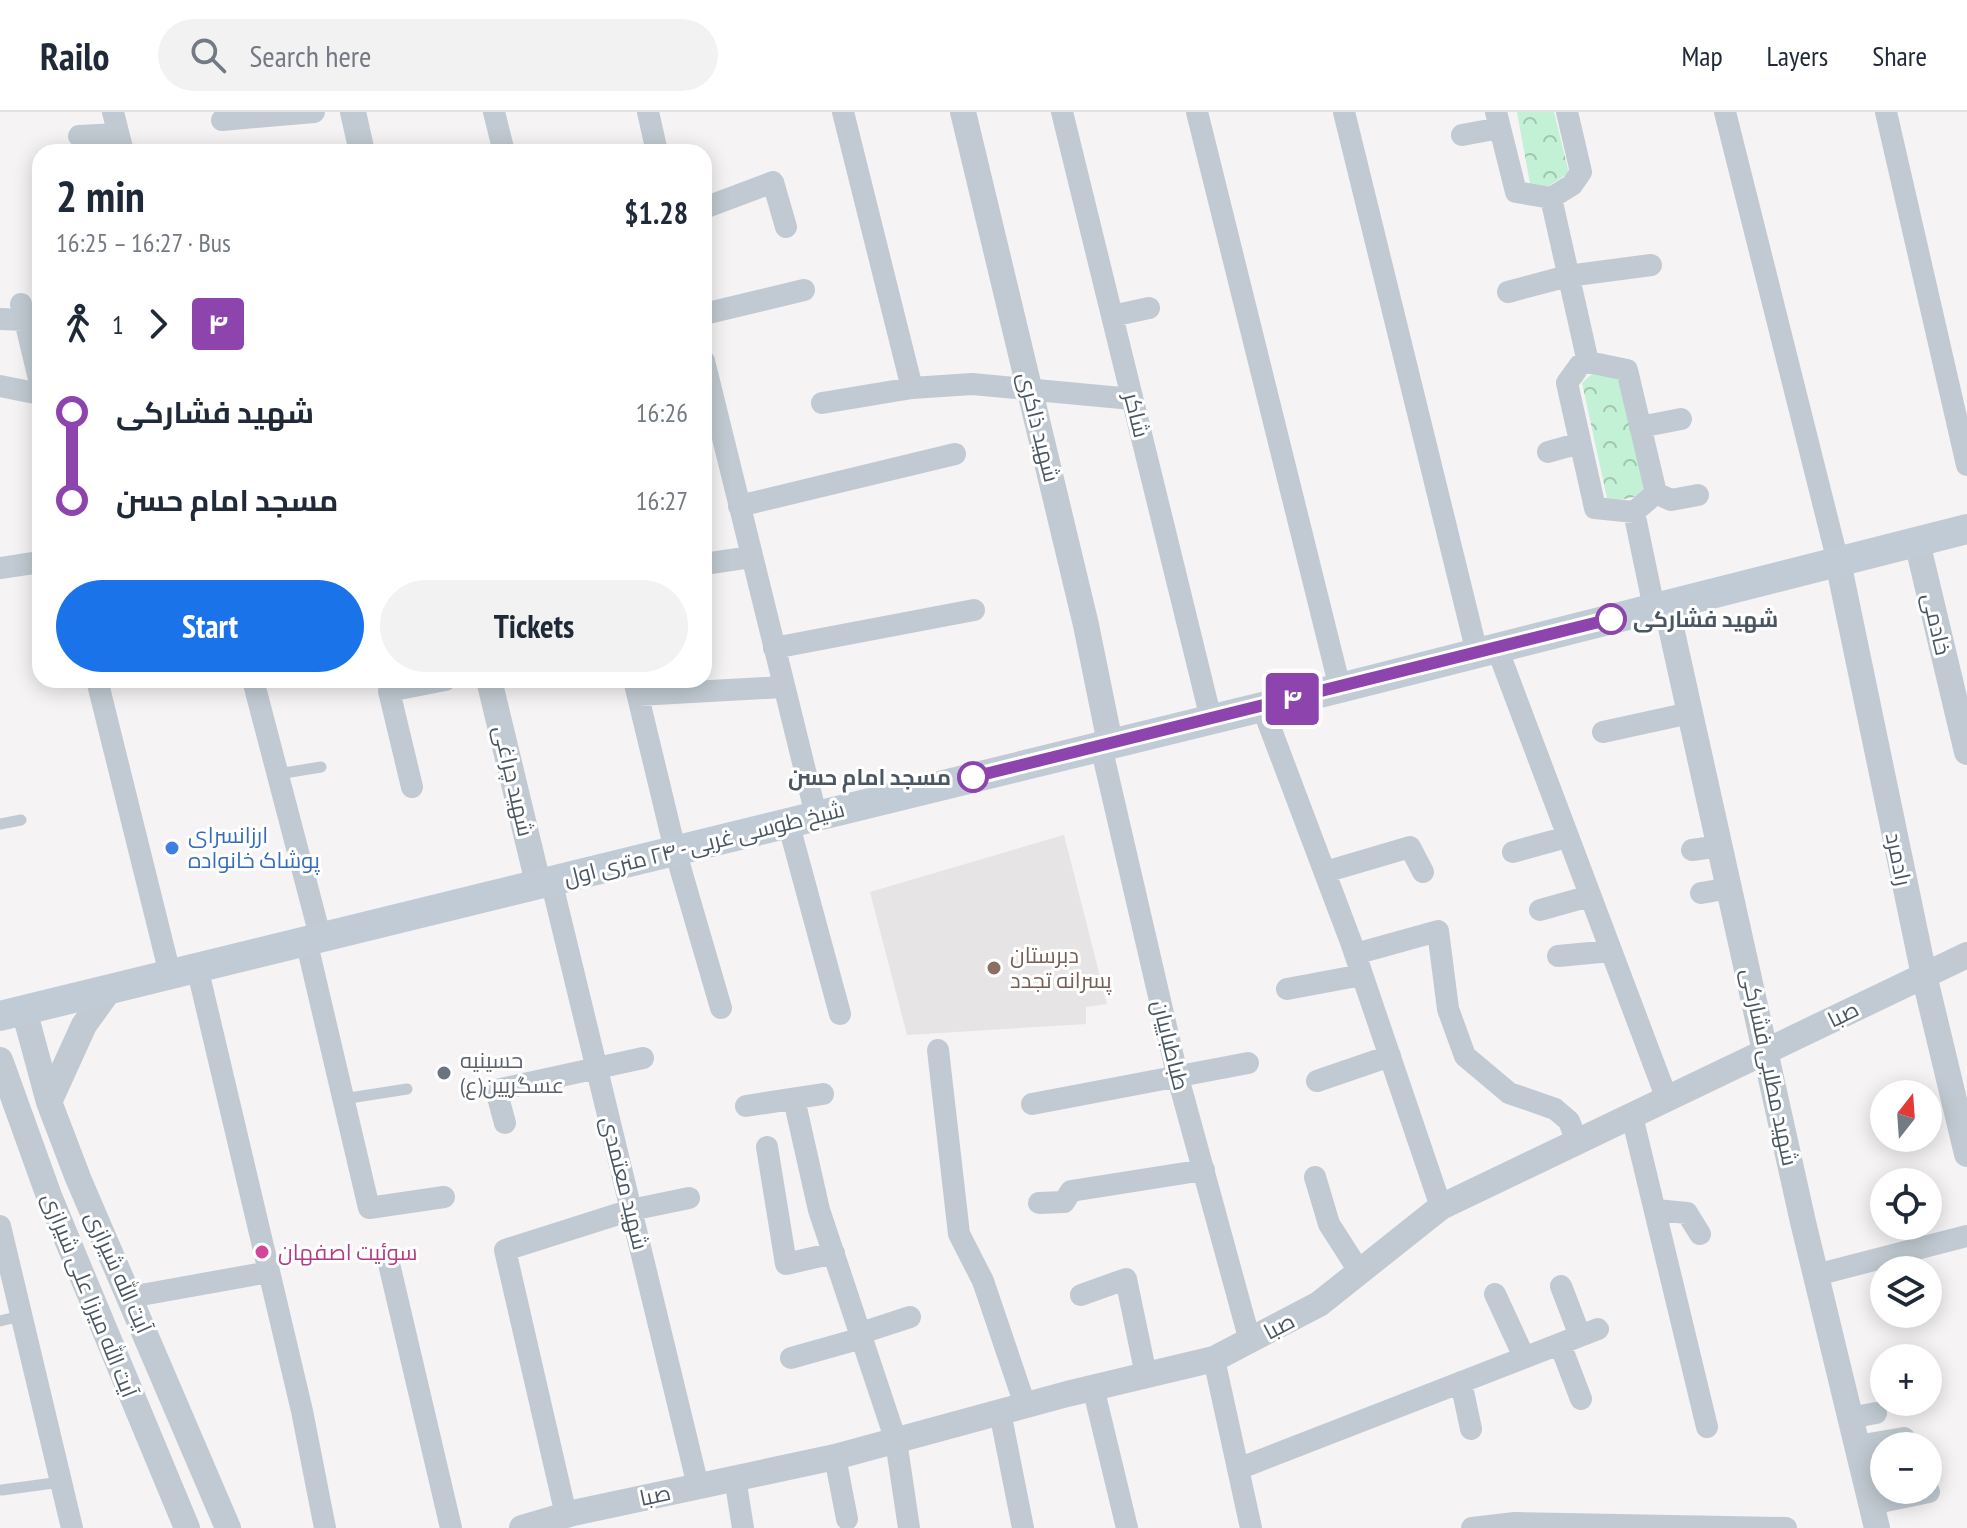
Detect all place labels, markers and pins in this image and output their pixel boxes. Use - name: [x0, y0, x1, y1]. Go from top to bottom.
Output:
- marker: شهید فشارکی: [1596, 604, 1626, 634]
- place label: شهید فشارکی: [1633, 605, 1778, 633]
- marker: مسجد امام حسن: [958, 762, 988, 792]
- place label: مسجد امام حسن: [788, 763, 951, 793]
- place label: ارزانسرای پوشاک خانواده: [188, 821, 320, 875]
- marker: ارزانسرای پوشاک خانواده: [163, 839, 181, 857]
- place label: دبرستان پسرانه تجدد: [1010, 941, 1112, 995]
- marker: دبرستان پسرانه تجدد: [985, 959, 1003, 977]
- place label: حسینیه عسگریین(ع): [460, 1046, 564, 1100]
- marker: حسینیه عسگریین(ع): [435, 1064, 453, 1082]
- place label: سوئیت اصفهان: [278, 1238, 418, 1266]
- marker: سوئیت اصفهان: [253, 1243, 271, 1261]

